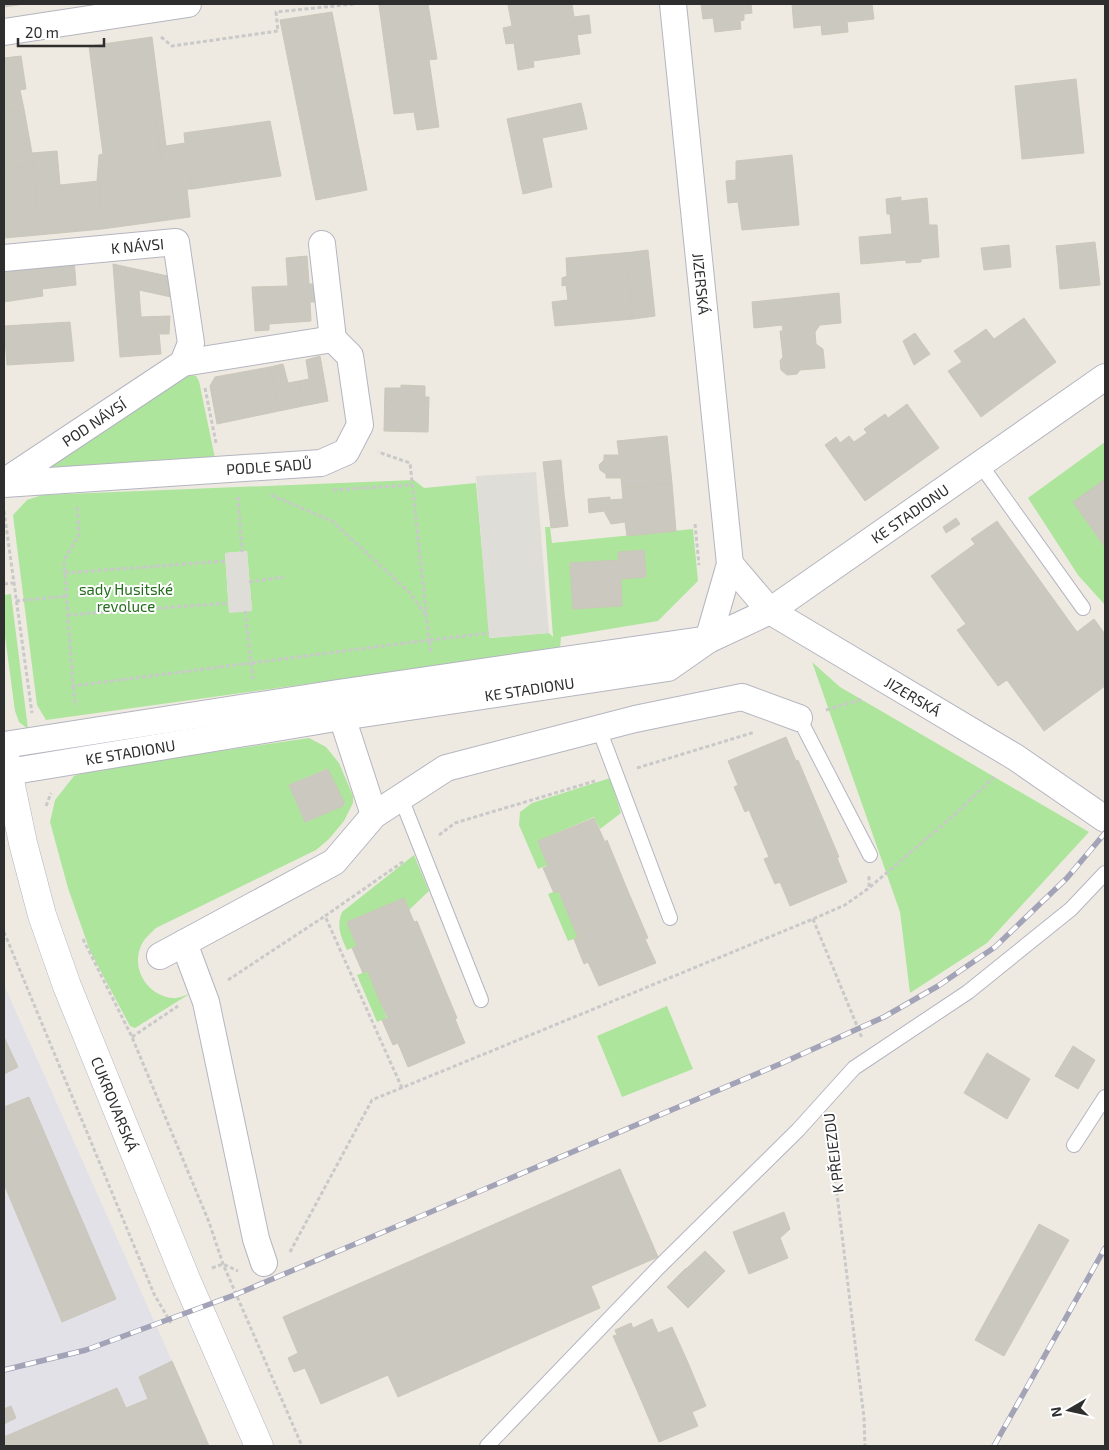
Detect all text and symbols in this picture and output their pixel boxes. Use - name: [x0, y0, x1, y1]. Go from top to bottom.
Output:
- scale bar: [18, 15, 104, 47]
- text: 20 m: [25, 23, 59, 41]
- street label: K NÁVSI: [110, 234, 165, 257]
- street label: JIZERSKÁ: [689, 252, 714, 316]
- street label: POD NÁVSÍ: [59, 394, 130, 450]
- street label: PODLE SADŮ: [225, 454, 313, 478]
- street label: KE STADIONU: [868, 480, 952, 547]
- park label: sady Husitské revoluce: [79, 580, 173, 615]
- street label: KE STADIONU: [483, 673, 576, 704]
- street label: JIZERSKÁ: [882, 673, 945, 720]
- street label: KE STADIONU: [84, 736, 177, 768]
- street label: CUKROVARSKÁ: [88, 1054, 142, 1155]
- street label: K PŘEJEZDU: [819, 1112, 847, 1194]
- north arrow: [1044, 1385, 1094, 1435]
- text: N: [1046, 1406, 1065, 1418]

